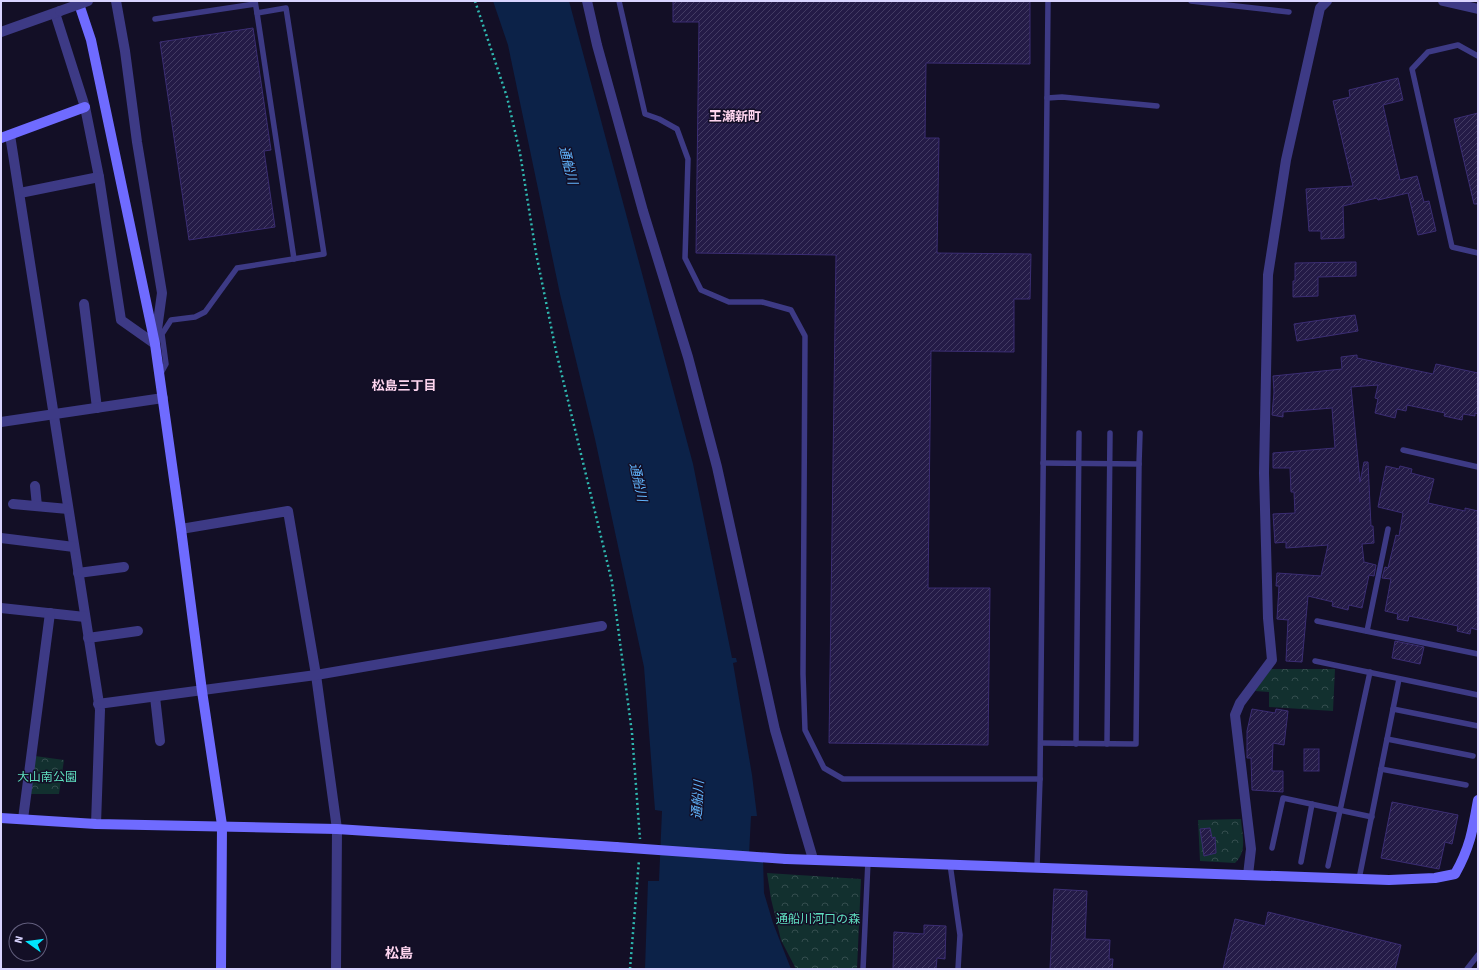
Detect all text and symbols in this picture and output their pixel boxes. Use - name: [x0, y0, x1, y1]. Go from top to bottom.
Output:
- district label: 王瀬新町: [709, 108, 761, 126]
- water label: 通船川: [555, 144, 582, 188]
- district label: 松島三丁目: [371, 377, 437, 395]
- water label: 通船川: [625, 461, 651, 505]
- park label: 大山南公園: [17, 769, 77, 786]
- water label: 通船川: [688, 778, 708, 820]
- park label: 通船川河口の森: [776, 911, 860, 928]
- north arrow: [8, 922, 48, 962]
- text: N: [11, 934, 27, 945]
- district label: 松島: [385, 944, 413, 964]

